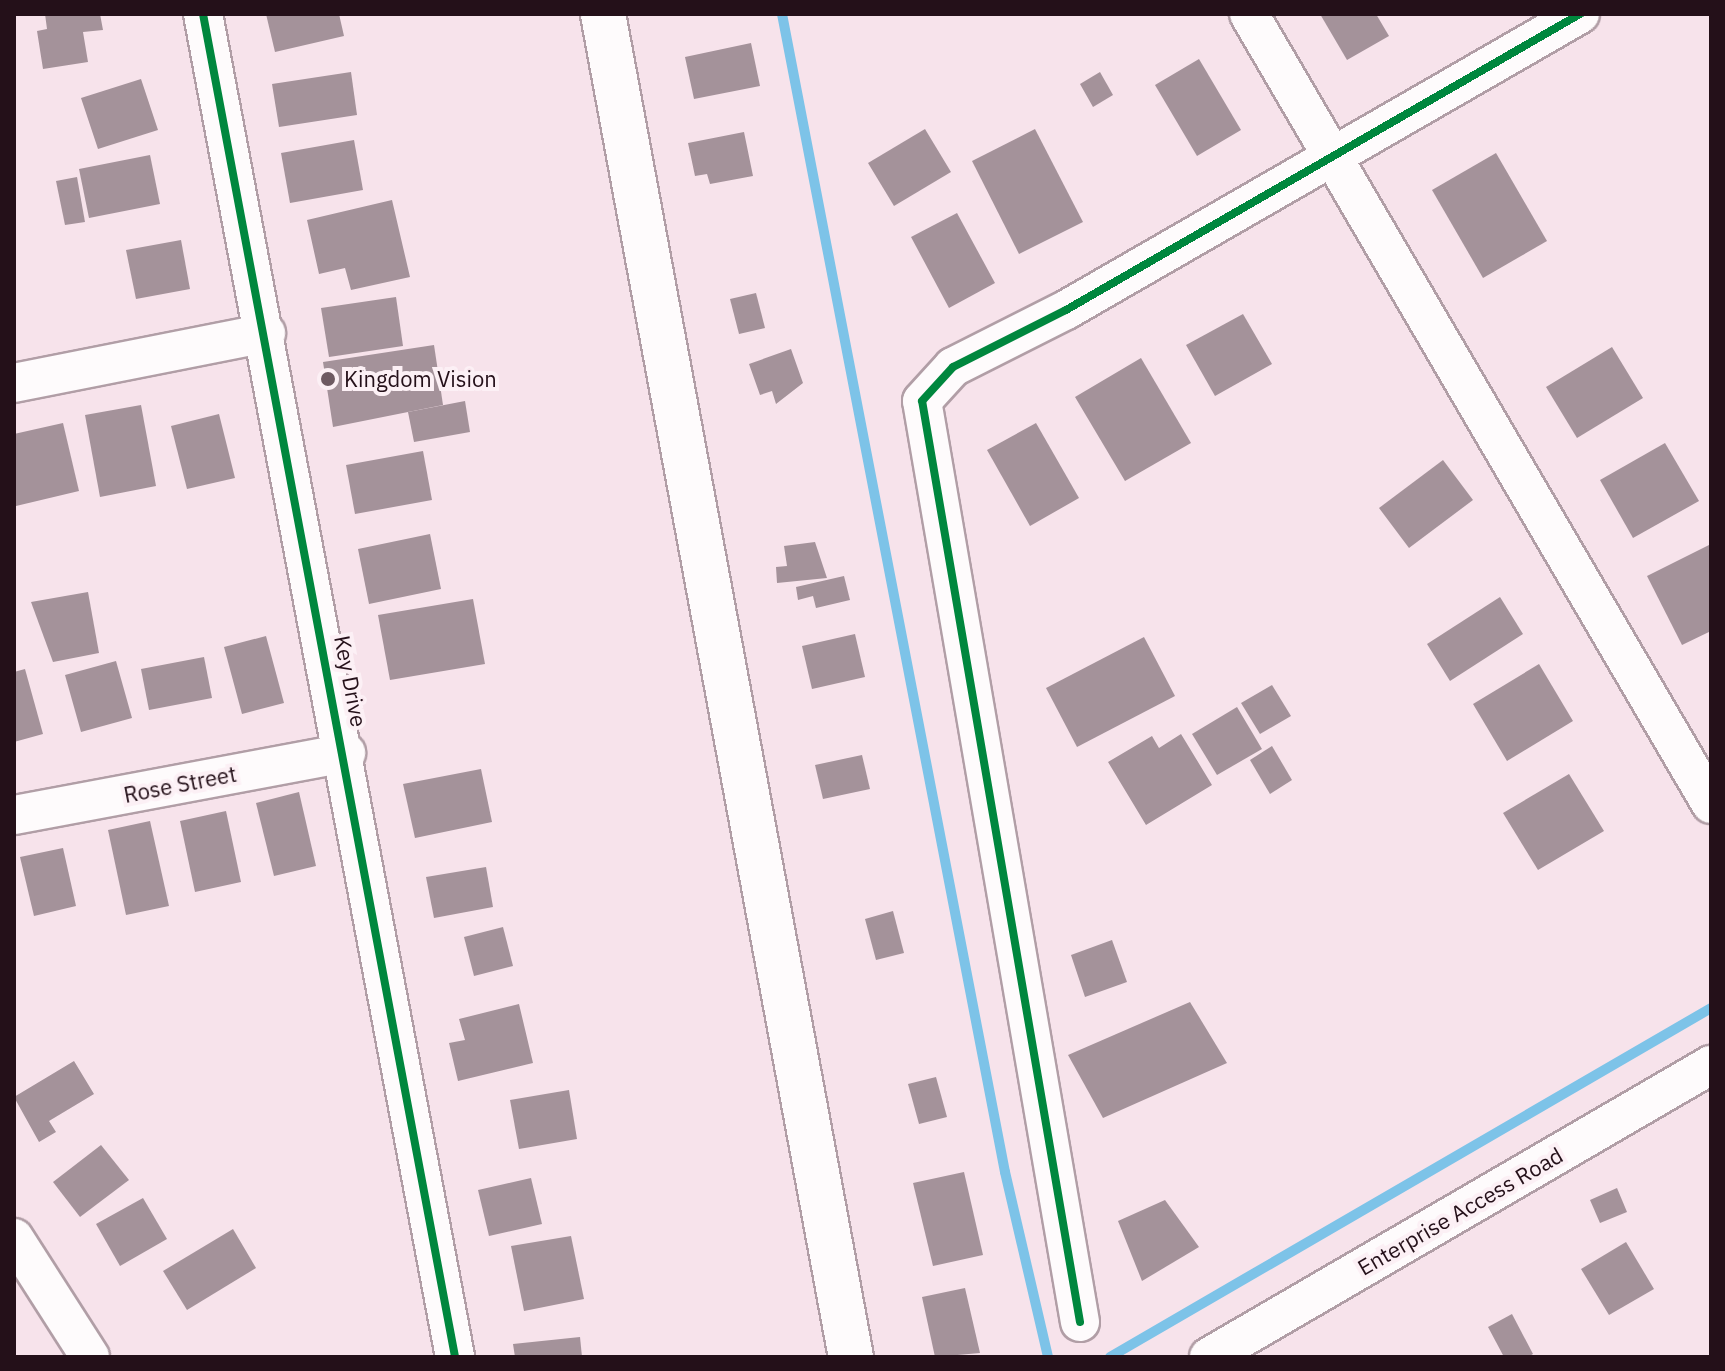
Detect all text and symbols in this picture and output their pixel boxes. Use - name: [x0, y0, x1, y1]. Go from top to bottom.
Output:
- place label: Kingdom Vision: [344, 366, 497, 392]
- marker: Kingdom Vision: [319, 370, 337, 388]
- street label: Key Drive: [329, 633, 373, 729]
- street label: Rose Street: [121, 760, 239, 808]
- street label: Enterprise Access Road: [1353, 1141, 1567, 1281]

